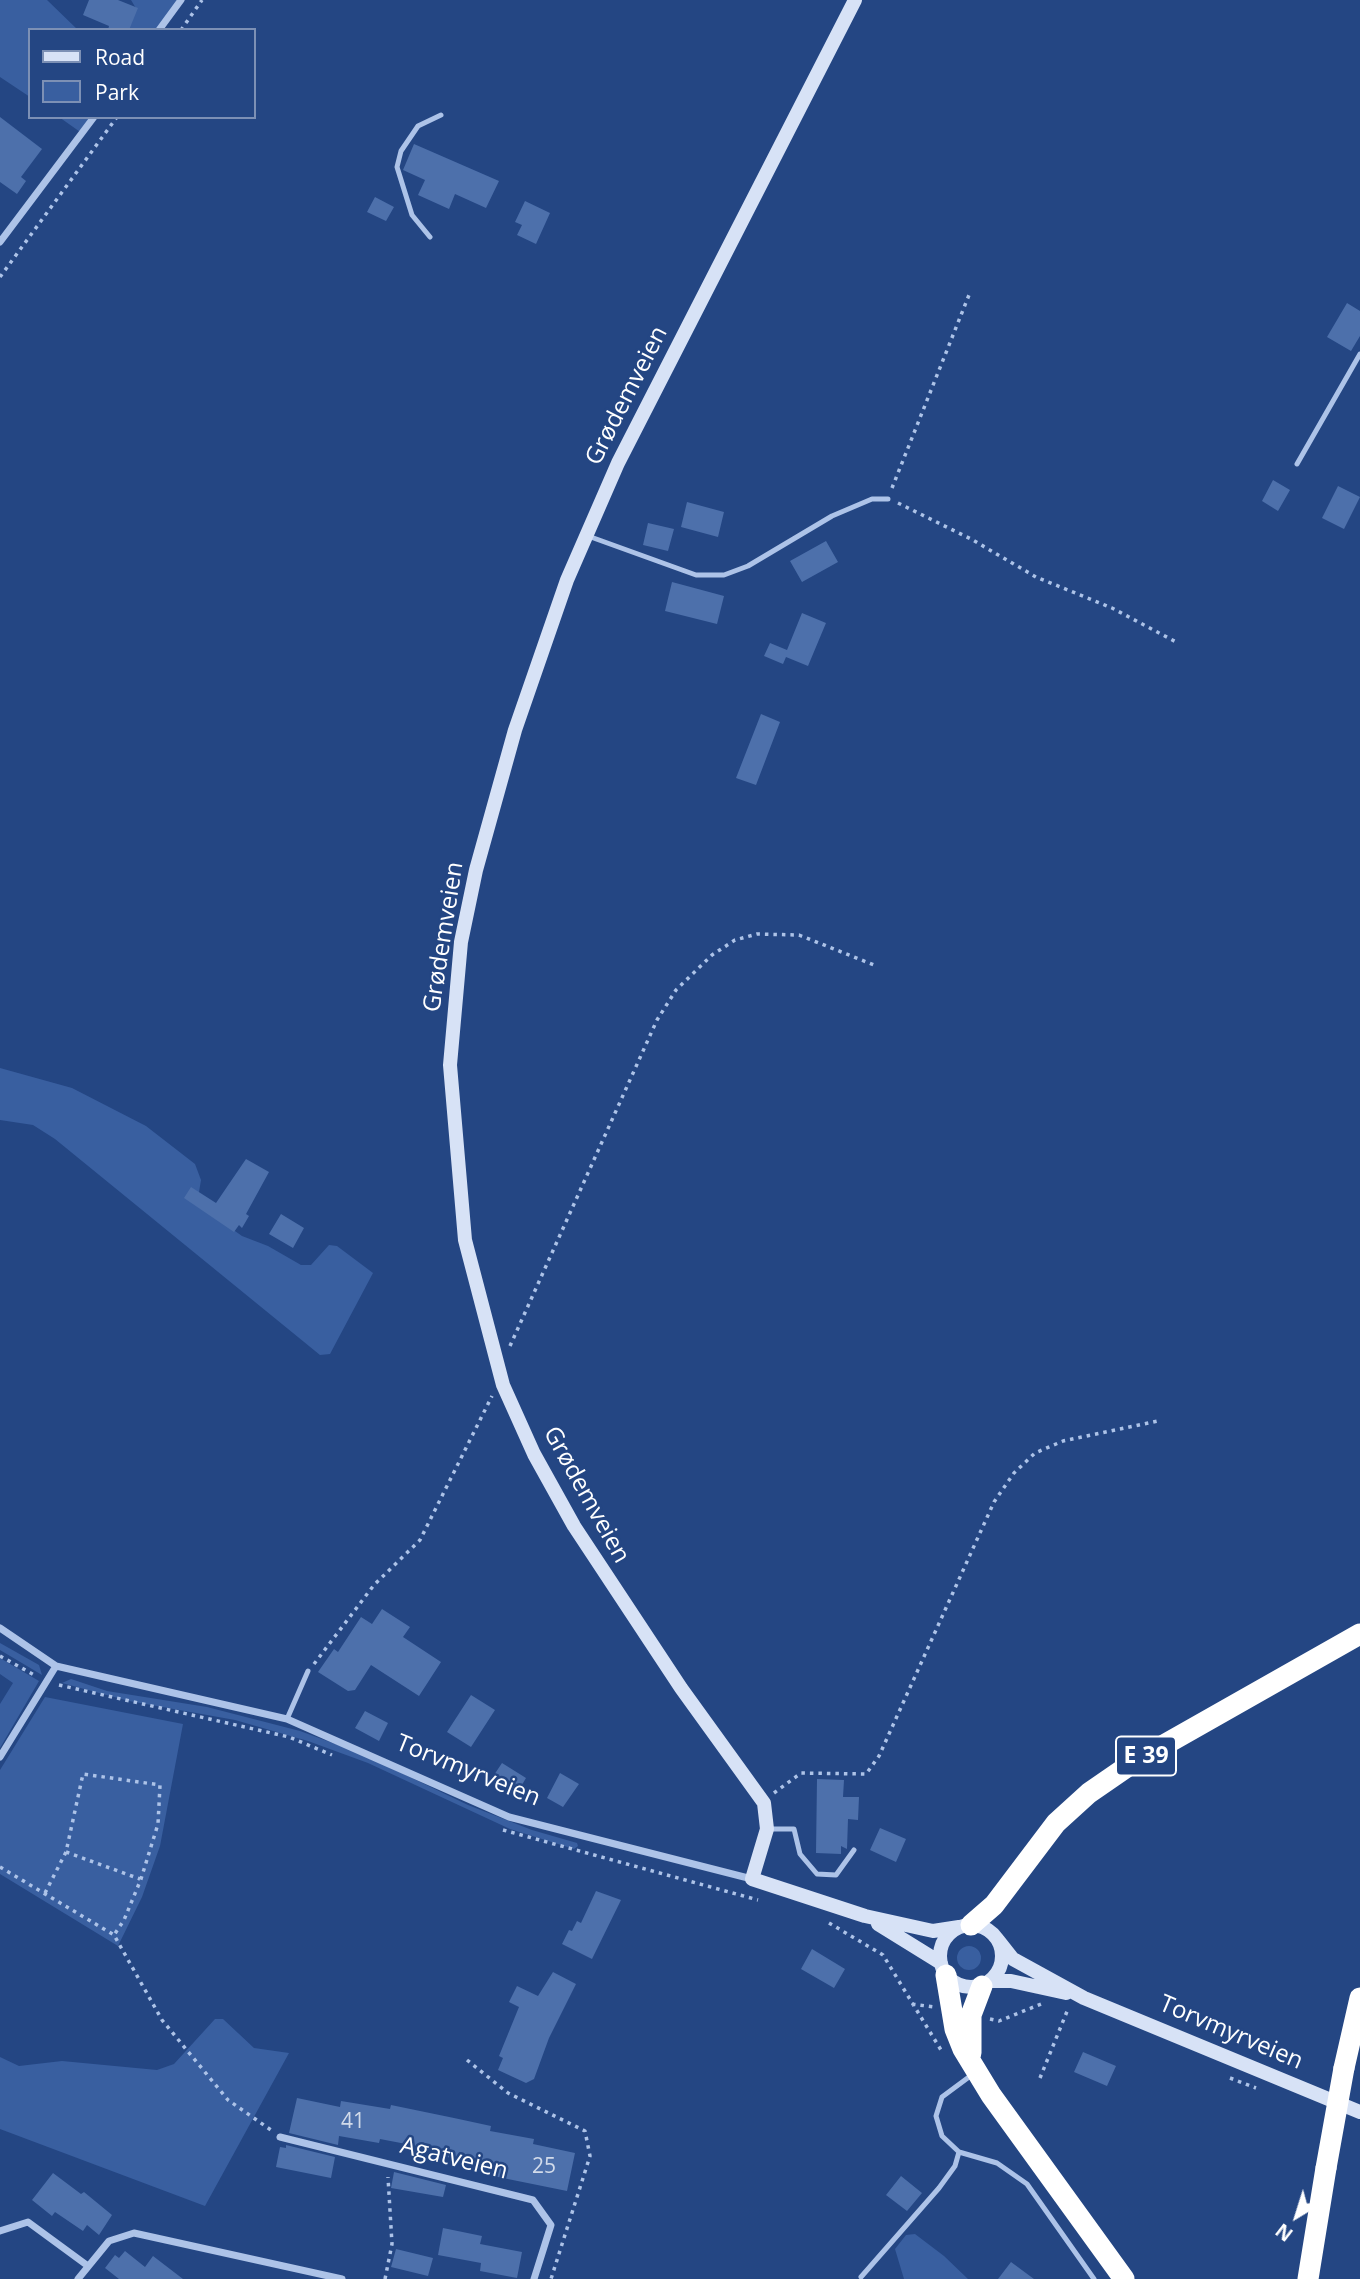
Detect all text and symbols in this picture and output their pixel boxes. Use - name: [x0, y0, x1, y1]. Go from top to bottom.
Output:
- legend: [28, 28, 256, 119]
- text: Road: [95, 43, 145, 71]
- text: Park: [95, 78, 139, 106]
- street label: Grødemveien: [580, 322, 674, 470]
- street label: Grødemveien: [418, 860, 470, 1014]
- street label: Grødemveien: [537, 1422, 635, 1568]
- street label: Torvmyrveien: [392, 1729, 544, 1813]
- road number: E 39: [1116, 1736, 1176, 1776]
- street label: Torvmyrveien: [1155, 1990, 1307, 2076]
- house number: 41: [341, 2109, 365, 2135]
- street label: Agatveien: [397, 2132, 511, 2186]
- house number: 25: [532, 2154, 556, 2180]
- north arrow: [1262, 2181, 1332, 2251]
- text: N: [1270, 2218, 1298, 2248]

